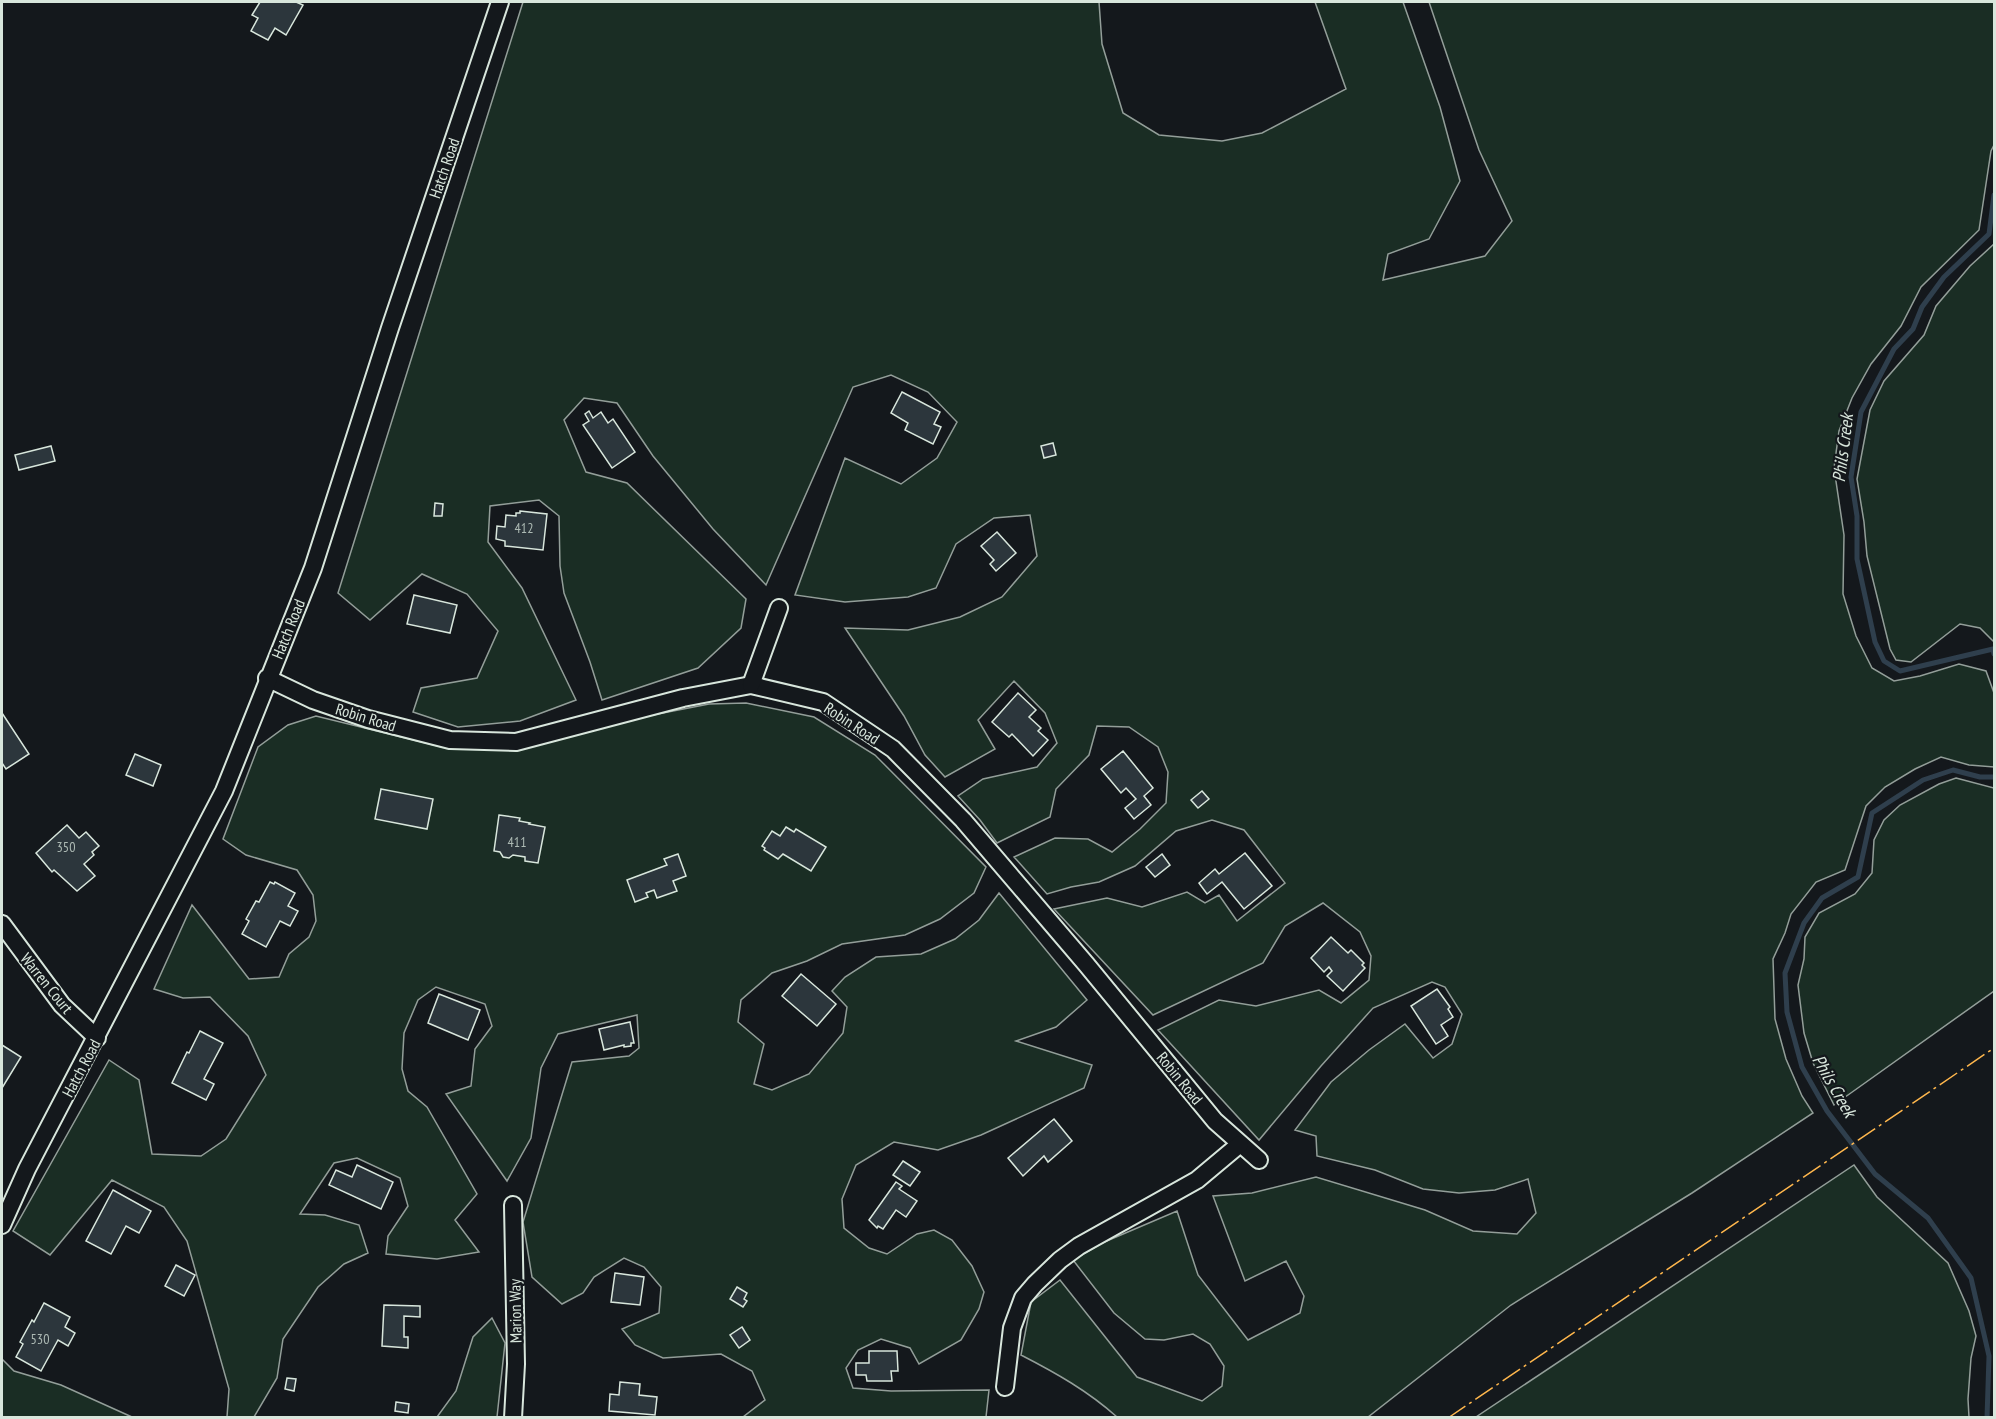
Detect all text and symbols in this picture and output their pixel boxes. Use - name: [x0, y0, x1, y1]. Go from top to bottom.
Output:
- street label: Hatch Road: [424, 135, 464, 201]
- water label: Phils Creek: [1827, 410, 1858, 483]
- house number: 412: [515, 519, 533, 537]
- street label: Hatch Road: [267, 596, 309, 662]
- street label: Robin Road: [333, 698, 399, 736]
- street label: Robin Road: [821, 698, 884, 748]
- house number: 411: [508, 833, 526, 851]
- house number: 350: [57, 838, 75, 856]
- street label: Warren Court: [16, 949, 78, 1018]
- street label: Hatch Road: [57, 1036, 105, 1100]
- street label: Robin Road: [1153, 1048, 1207, 1108]
- water label: Phils Creek: [1807, 1050, 1863, 1123]
- street label: Marion Way: [504, 1279, 526, 1343]
- house number: 530: [31, 1330, 49, 1348]

